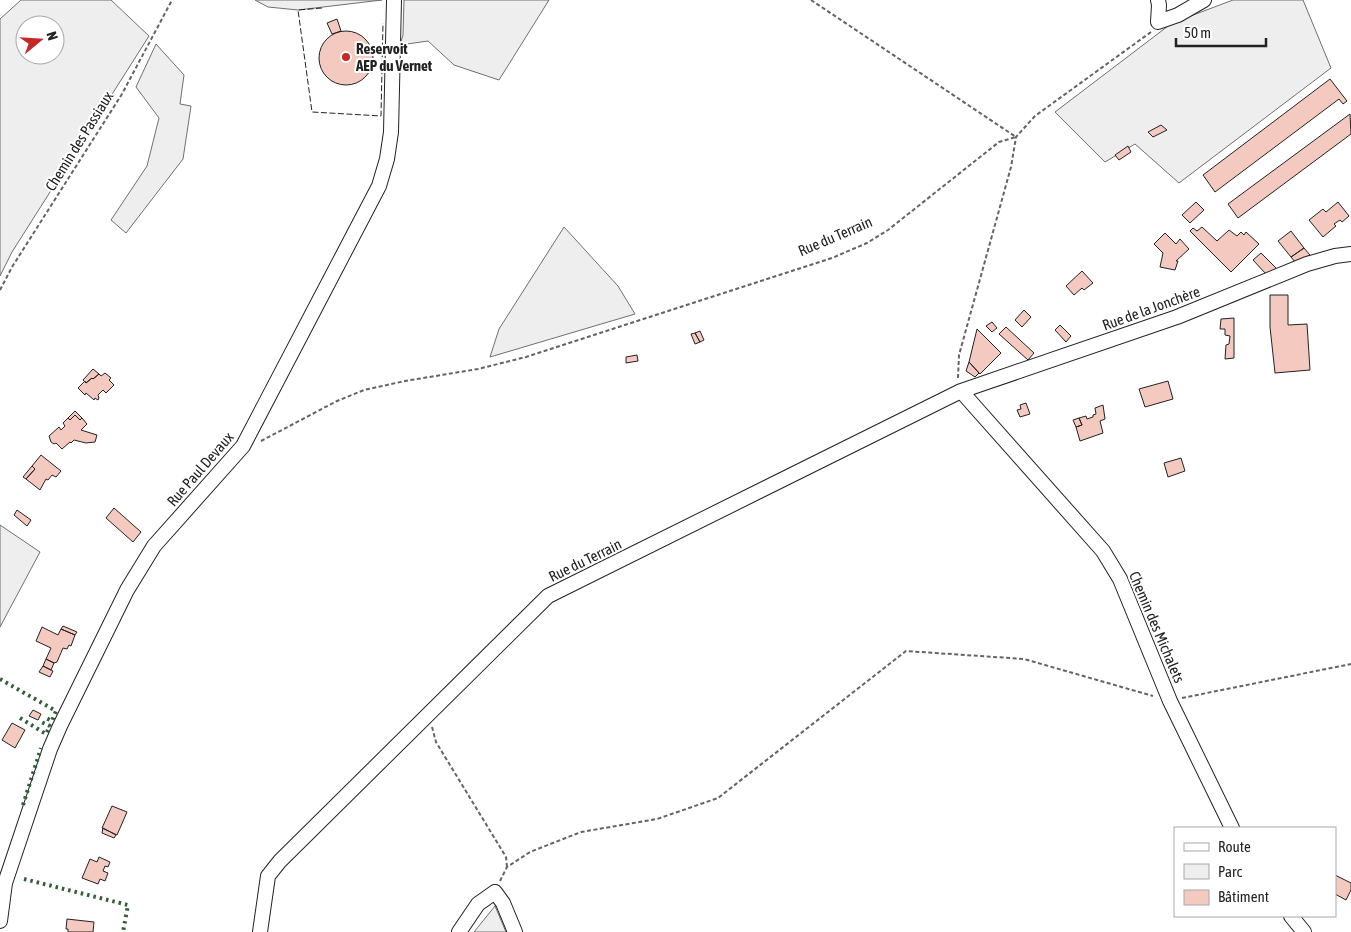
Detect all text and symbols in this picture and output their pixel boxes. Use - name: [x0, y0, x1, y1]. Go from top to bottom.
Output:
- north arrow: [15, 15, 65, 65]
- scale bar: [1176, 15, 1266, 47]
- text: 50 m: [1184, 24, 1211, 41]
- text: N: [43, 30, 61, 42]
- place label: Reservoit AEP du Vernet: [355, 40, 433, 74]
- marker: Reservoit AEP du Vernet: [340, 51, 352, 63]
- street label: Chemin des Passiaux: [42, 88, 116, 194]
- street label: Rue du Terrain: [795, 213, 875, 259]
- street label: Rue de la Jonchère: [1100, 282, 1202, 334]
- street label: Rue Paul Devaux: [163, 429, 237, 509]
- street label: Rue du Terrain: [546, 535, 624, 585]
- street label: Chemin des Michalets: [1126, 569, 1188, 685]
- legend: [1174, 827, 1336, 917]
- text: Route: [1218, 838, 1251, 855]
- text: Parc: [1218, 863, 1242, 880]
- text: Bâtiment: [1218, 888, 1269, 905]

